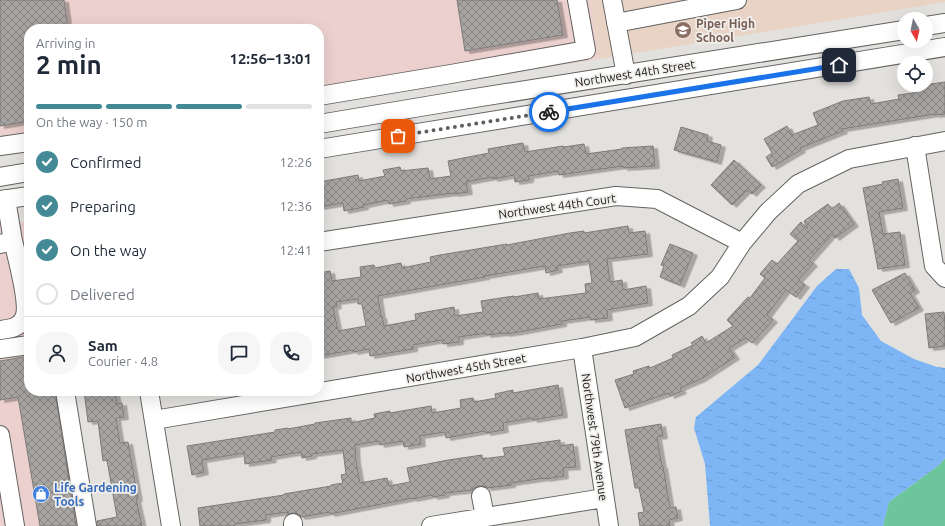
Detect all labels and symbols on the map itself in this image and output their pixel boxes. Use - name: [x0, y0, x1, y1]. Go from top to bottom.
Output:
- north arrow: [897, 12, 933, 48]
- place label: Piper High School: [696, 17, 755, 44]
- school or university icon: Piper High School: [673, 20, 693, 40]
- pin: [822, 48, 856, 82]
- street label: Northwest 44th Street: [574, 57, 696, 89]
- courier: [529, 92, 569, 132]
- pin: [381, 119, 415, 153]
- street label: Northwest 44th Court: [497, 191, 617, 221]
- street label: Northwest 45th Street: [405, 351, 527, 385]
- street label: Northwest 79th Avenue: [580, 372, 610, 502]
- place label: Life Gardening Tools: [54, 481, 137, 508]
- shop icon: Life Gardening Tools: [31, 484, 51, 504]

